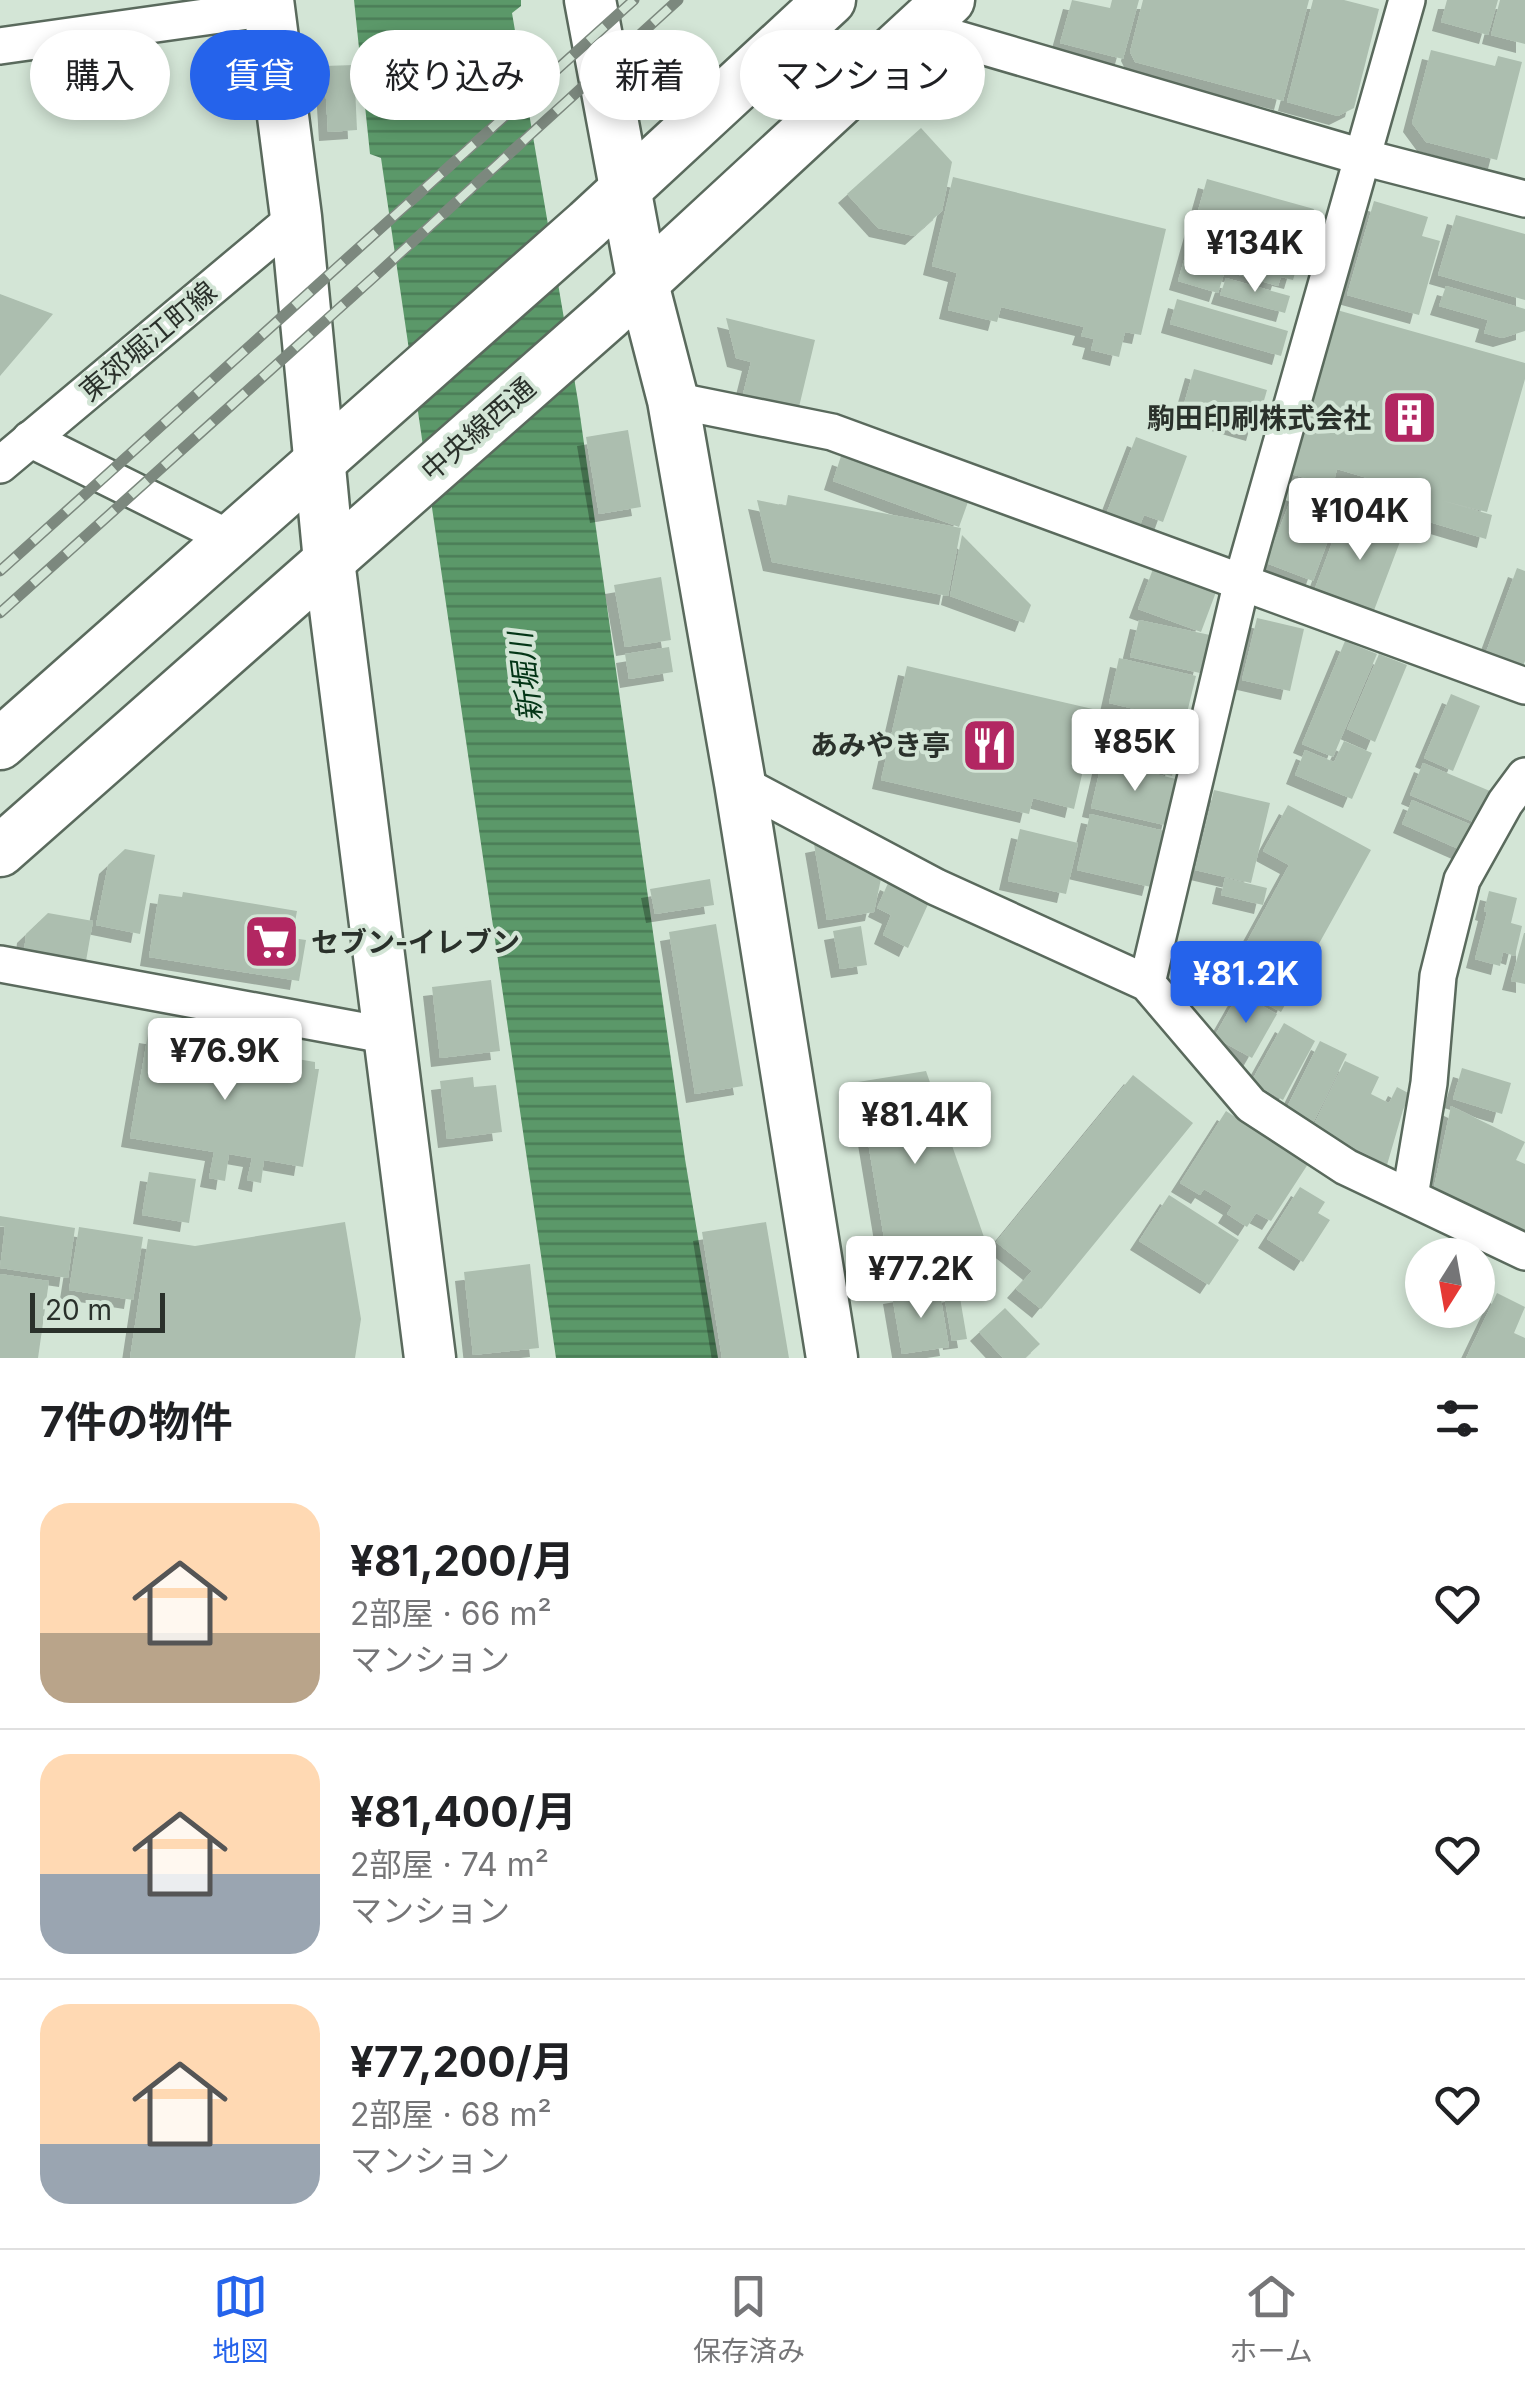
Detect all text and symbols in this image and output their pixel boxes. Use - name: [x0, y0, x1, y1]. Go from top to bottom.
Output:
- chip: 購入: [30, 30, 170, 120]
- chip: 賃貸: [190, 30, 330, 120]
- chip: 絞り込み: [350, 30, 560, 120]
- chip: 新着: [580, 30, 720, 120]
- chip: マンション: [740, 30, 985, 120]
- pin: ¥134K: [1185, 210, 1325, 295]
- text: ¥134K: [1206, 223, 1304, 262]
- street label: 東郊堀江町線: [73, 274, 223, 408]
- street label: 中央線西通: [414, 370, 542, 488]
- building icon: 駒田印刷株式会社: [1380, 388, 1440, 448]
- place label: 駒田印刷株式会社: [1147, 401, 1371, 435]
- pin: ¥104K: [1290, 478, 1430, 563]
- text: ¥104K: [1311, 491, 1409, 530]
- water label: 新堀川: [501, 627, 548, 724]
- pin: ¥85K: [1076, 709, 1194, 794]
- restaurant icon: あみやき亭: [959, 715, 1019, 775]
- text: ¥85K: [1094, 722, 1176, 761]
- place label: あみやき亭: [810, 728, 950, 762]
- supermarket icon: セブン-イレブン: [242, 912, 302, 972]
- place label: セブン-イレブン: [311, 925, 520, 959]
- pin: ¥81.2K: [1165, 941, 1327, 1026]
- text: ¥81.2K: [1193, 954, 1299, 993]
- pin: ¥76.9K: [144, 1018, 306, 1103]
- text: ¥76.9K: [170, 1031, 280, 1070]
- pin: ¥81.4K: [834, 1082, 996, 1167]
- text: ¥81.4K: [861, 1095, 969, 1134]
- pin: ¥77.2K: [840, 1236, 1002, 1321]
- north arrow: [1405, 1238, 1495, 1328]
- map controls: [1405, 1238, 1495, 1328]
- text: ¥77.2K: [868, 1249, 974, 1288]
- scale bar: [30, 1288, 165, 1332]
- text: 20 m: [45, 1293, 112, 1327]
- icon: filters: [1430, 1391, 1485, 1446]
- text: 7件の物件: [40, 1396, 232, 1447]
- text: ¥81,200/月: [350, 1535, 575, 1586]
- icon: home: [120, 1543, 240, 1663]
- icon: heart: [1430, 1576, 1485, 1631]
- text: 2部屋 · 66 m²: [350, 1594, 552, 1633]
- text: マンション: [350, 1640, 510, 1679]
- text: ¥81,400/月: [350, 1786, 577, 1837]
- icon: home: [120, 1794, 240, 1914]
- icon: heart: [1430, 1827, 1485, 1882]
- text: 2部屋 · 74 m²: [350, 1845, 549, 1884]
- text: マンション: [350, 1891, 510, 1930]
- text: ¥77,200/月: [350, 2036, 574, 2087]
- icon: home: [120, 2044, 240, 2164]
- icon: heart: [1430, 2077, 1485, 2132]
- text: 2部屋 · 68 m²: [350, 2095, 552, 2134]
- text: マンション: [350, 2141, 510, 2180]
- tab: 地図: [212, 2269, 268, 2369]
- tab: 保存済み: [693, 2269, 805, 2369]
- tab: ホーム: [1230, 2269, 1313, 2369]

